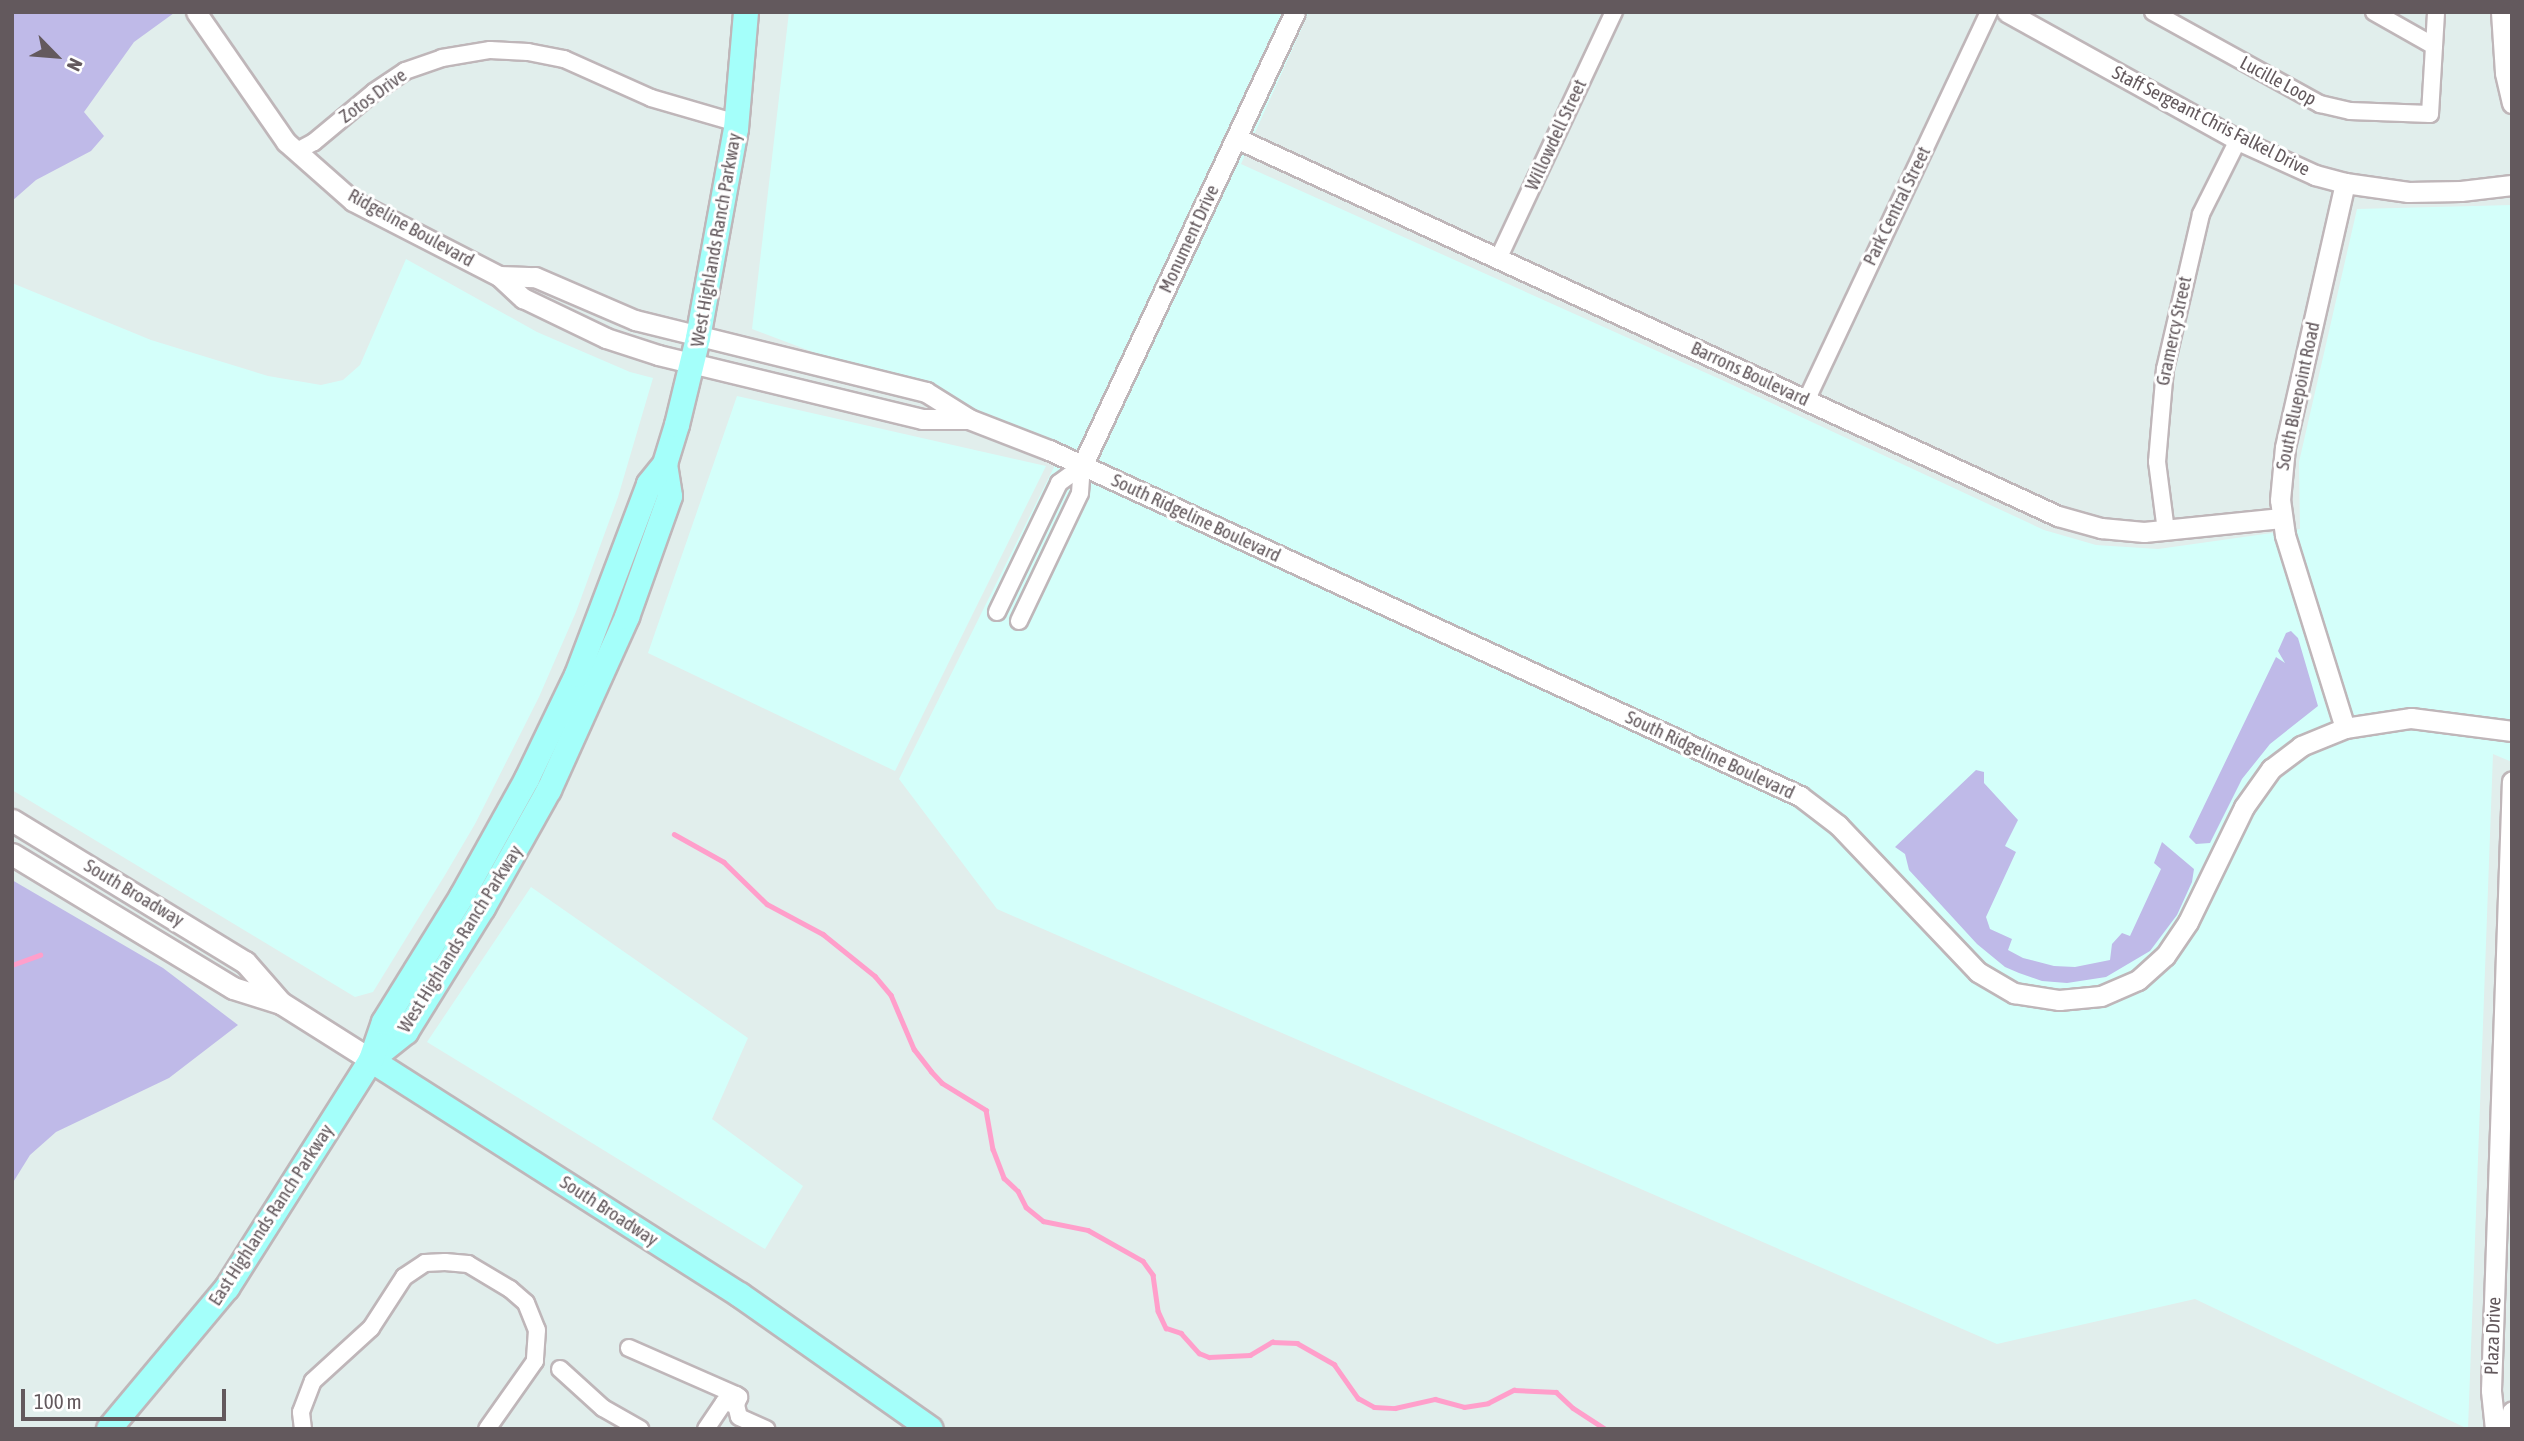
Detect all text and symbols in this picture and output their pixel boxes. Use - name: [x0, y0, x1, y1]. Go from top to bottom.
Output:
- north arrow: [21, 21, 91, 91]
- street label: Lucille Loop: [2236, 51, 2320, 111]
- text: N: [63, 55, 87, 75]
- street label: Staff Sergeant Chris Falkel Drive: [2108, 61, 2314, 181]
- street label: Zotos Drive: [335, 64, 411, 128]
- street label: Willowdell Street: [1520, 76, 1592, 194]
- street label: West Highlands Ranch Parkway: [686, 131, 746, 349]
- street label: Park Central Street: [1858, 143, 1936, 269]
- street label: Monument Drive: [1154, 181, 1224, 297]
- street label: Ridgeline Boulevard: [344, 184, 478, 272]
- street label: Gramercy Street: [2151, 274, 2197, 388]
- street label: South Bluepoint Road: [2271, 320, 2325, 472]
- street label: Barrons Boulevard: [1687, 337, 1813, 411]
- street label: South Ridgeline Boulevard: [1108, 469, 1284, 567]
- street label: South Ridgeline Boulevard: [1622, 706, 1798, 804]
- street label: West Highlands Ranch Parkway: [393, 841, 527, 1037]
- street label: South Broadway: [80, 854, 188, 932]
- street label: East Highlands Ranch Parkway: [204, 1120, 338, 1310]
- street label: South Broadway: [556, 1171, 662, 1251]
- street label: Plaza Drive: [2480, 1296, 2506, 1376]
- scale bar: [24, 1374, 229, 1418]
- text: 100 m: [34, 1389, 82, 1413]

